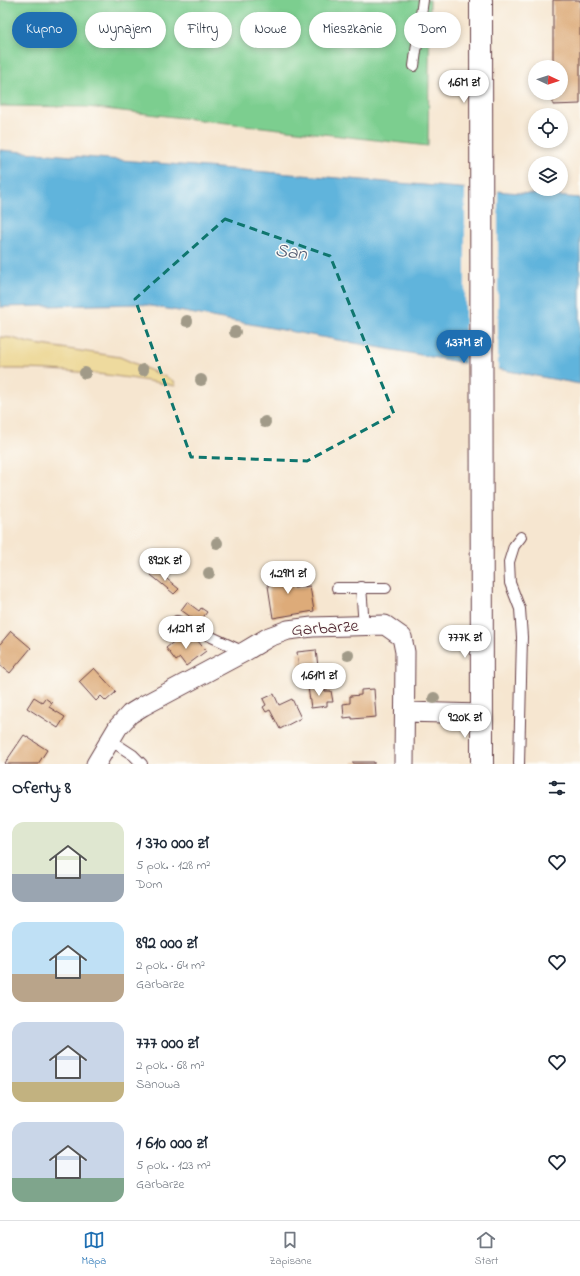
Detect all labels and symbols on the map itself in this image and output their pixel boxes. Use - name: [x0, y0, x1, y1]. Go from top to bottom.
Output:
- north arrow: [528, 60, 568, 100]
- pin: 1.6M zł: [427, 70, 501, 104]
- water label: San: [273, 237, 309, 269]
- pin: 1.37M zł: [423, 330, 505, 364]
- pin: 892K zł: [128, 548, 202, 582]
- pin: 1.29M zł: [247, 561, 329, 595]
- street label: Garbarze: [291, 614, 360, 644]
- pin: 1.12M zł: [145, 616, 227, 650]
- pin: 777K zł: [428, 625, 502, 659]
- pin: 1.61M zł: [278, 663, 360, 697]
- pin: 920K zł: [428, 705, 502, 739]

